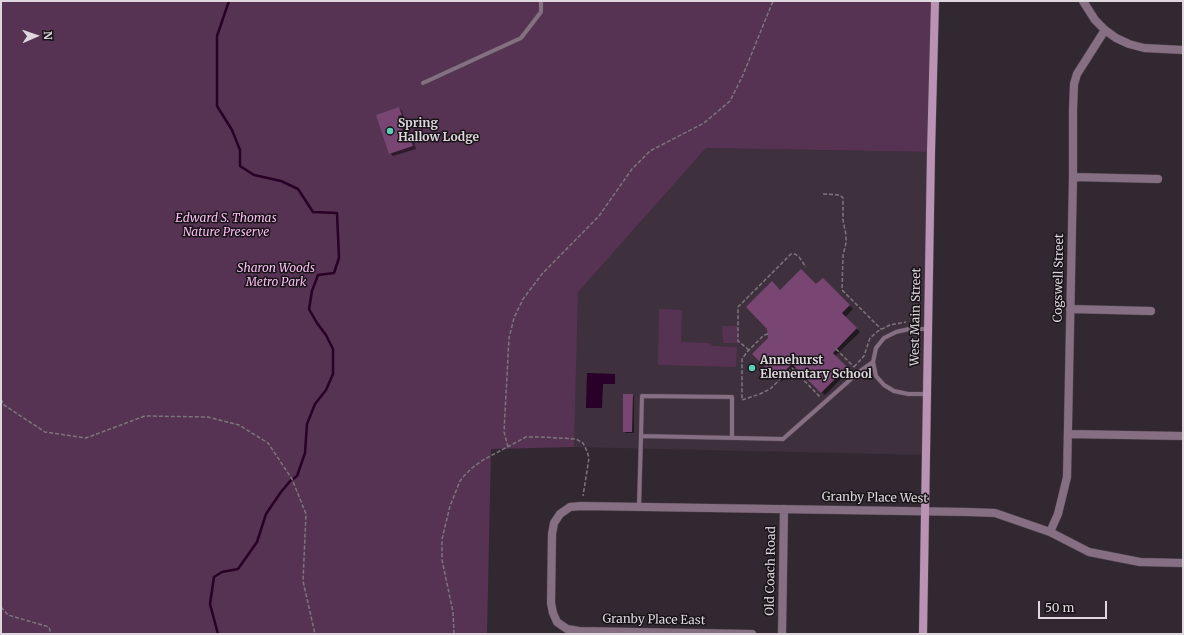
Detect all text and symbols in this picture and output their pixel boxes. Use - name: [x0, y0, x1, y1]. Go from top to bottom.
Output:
- north arrow: [16, 16, 56, 56]
- text: N: [41, 31, 55, 40]
- place label: Spring Hallow Lodge: [398, 117, 479, 145]
- marker: Spring Hallow Lodge: [385, 126, 395, 136]
- park label: Edward S. Thomas Nature Preserve: [175, 212, 277, 240]
- street label: Cogswell Street: [1051, 233, 1067, 323]
- park label: Sharon Woods Metro Park: [237, 262, 315, 290]
- street label: West Main Street: [908, 268, 924, 366]
- place label: Annehurst Elementary School: [760, 354, 872, 382]
- marker: Annehurst Elementary School: [747, 363, 757, 373]
- street label: Granby Place West: [822, 490, 928, 506]
- street label: Old Coach Road: [763, 526, 779, 616]
- scale bar: [1040, 593, 1109, 619]
- text: 50 m: [1045, 600, 1074, 615]
- street label: Granby Place East: [602, 612, 706, 628]

